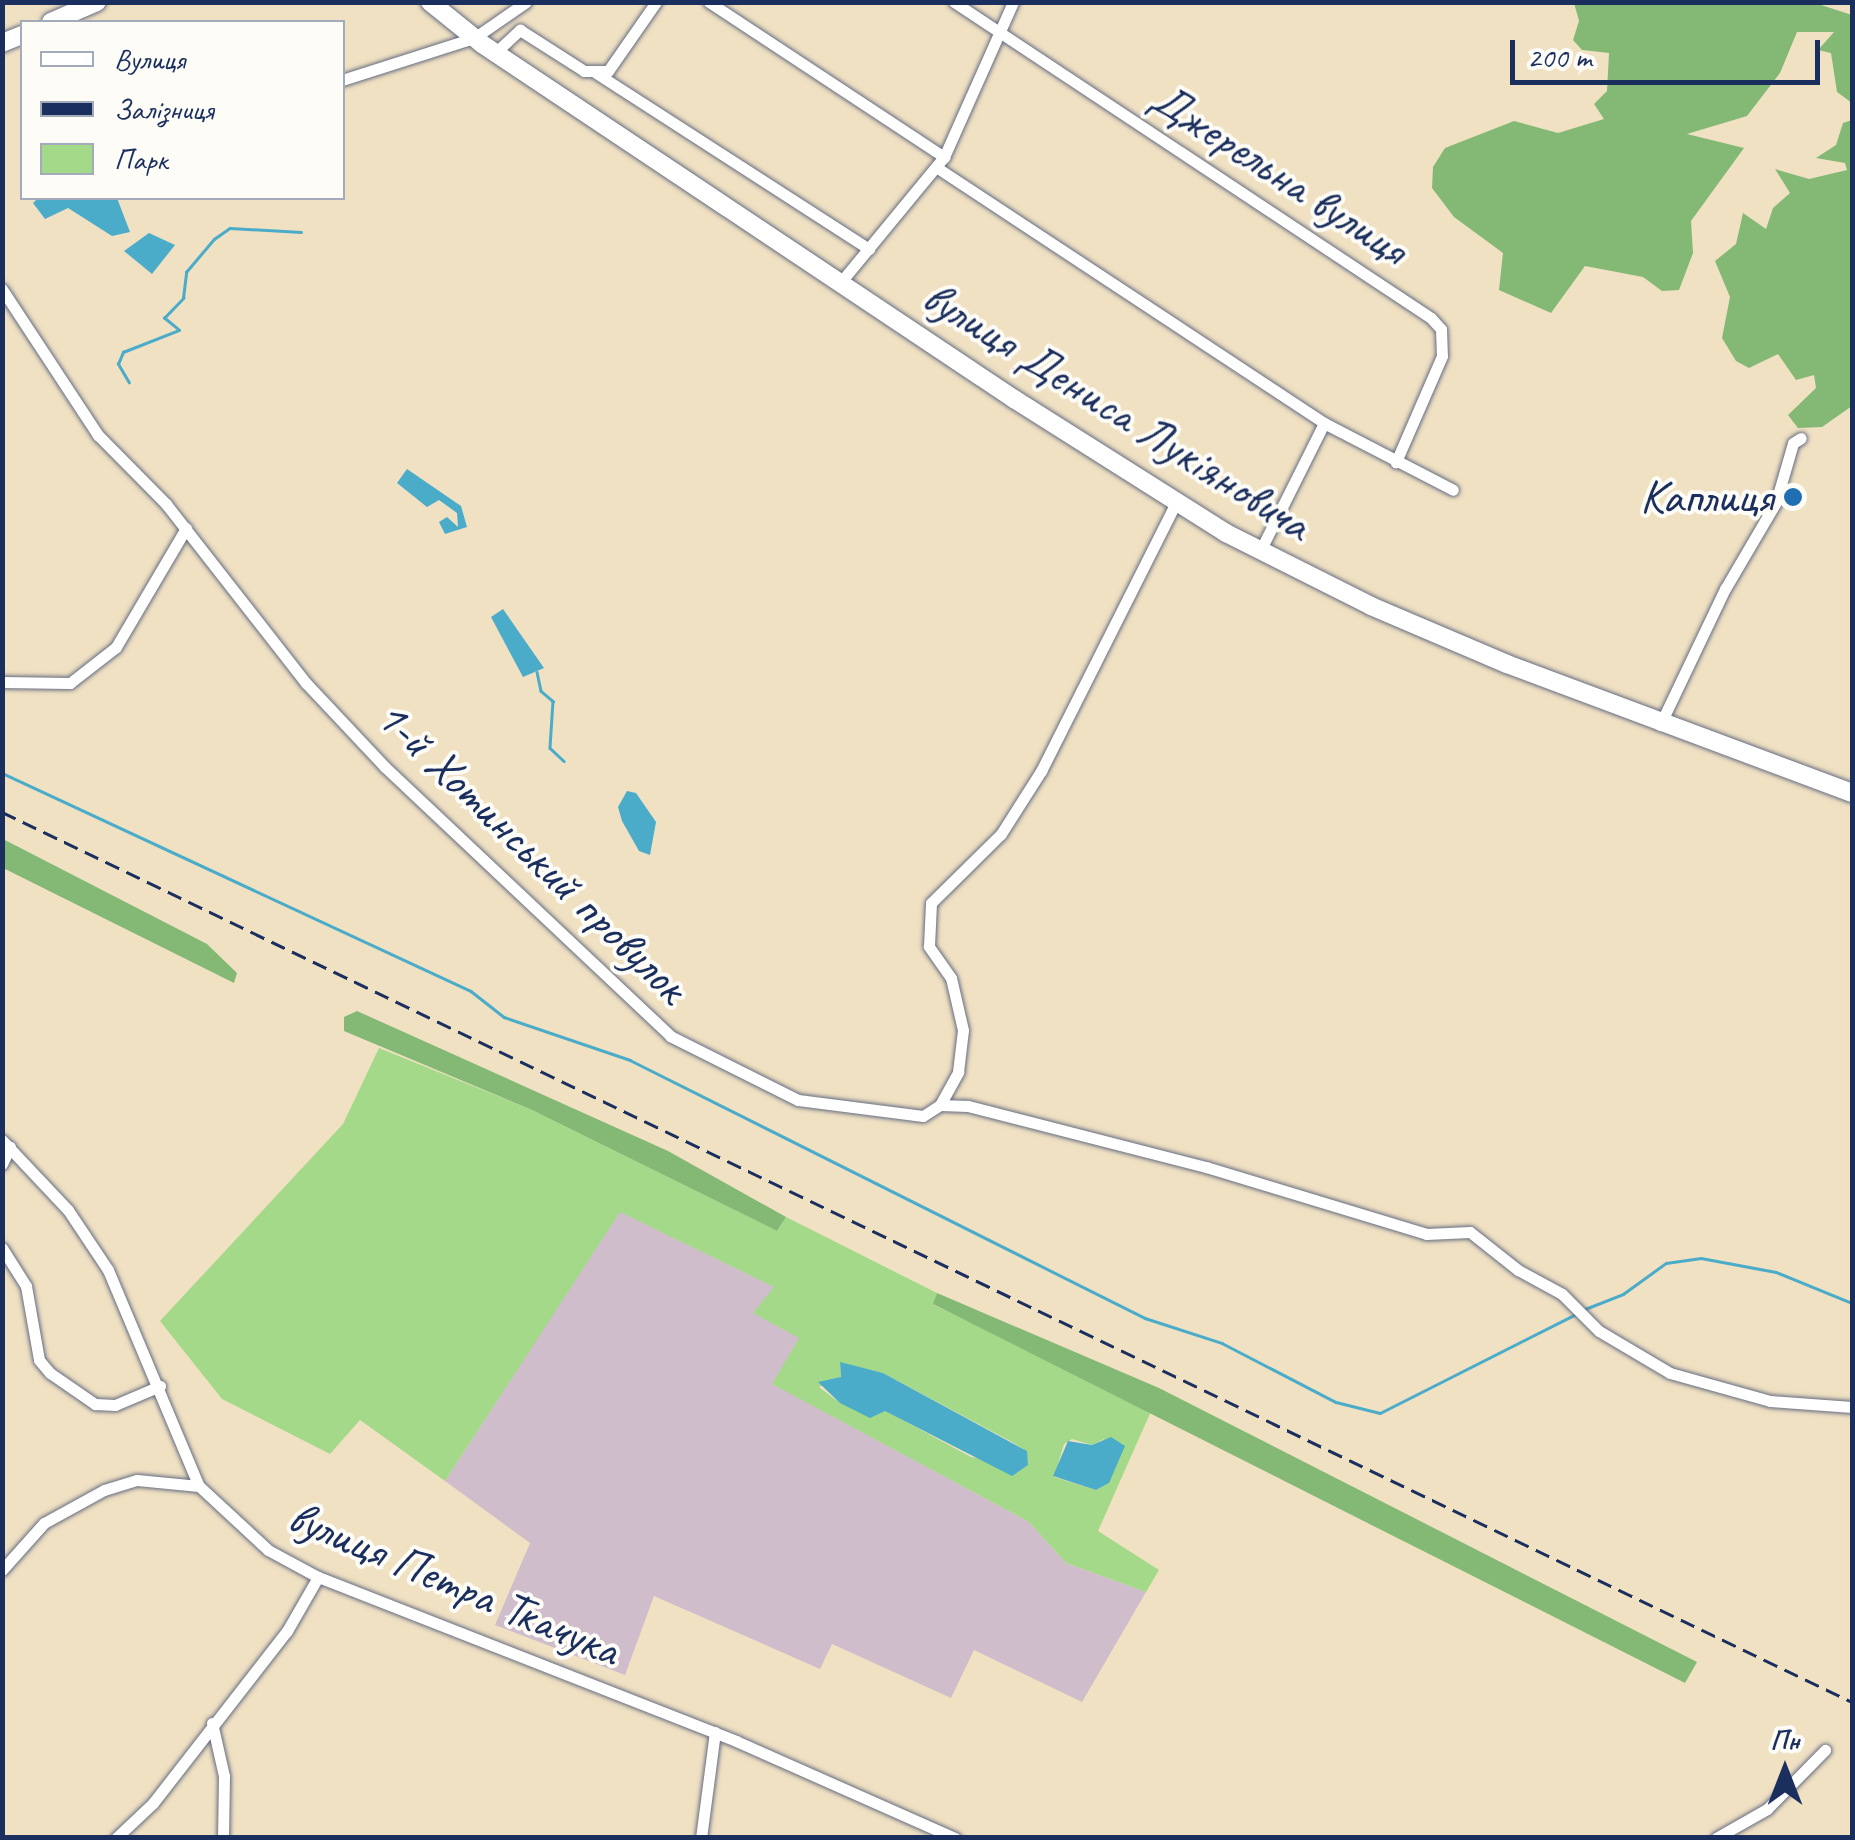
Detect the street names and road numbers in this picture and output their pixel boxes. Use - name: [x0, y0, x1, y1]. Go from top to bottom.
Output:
- street label: Джерельна вулиця: [1140, 69, 1418, 277]
- street label: вулиця Дениса Лукіяновича: [912, 267, 1322, 553]
- street label: 1-й Хотинський провулок: [364, 688, 700, 1014]
- street label: вулиця Петра Ткачука: [279, 1487, 629, 1679]

